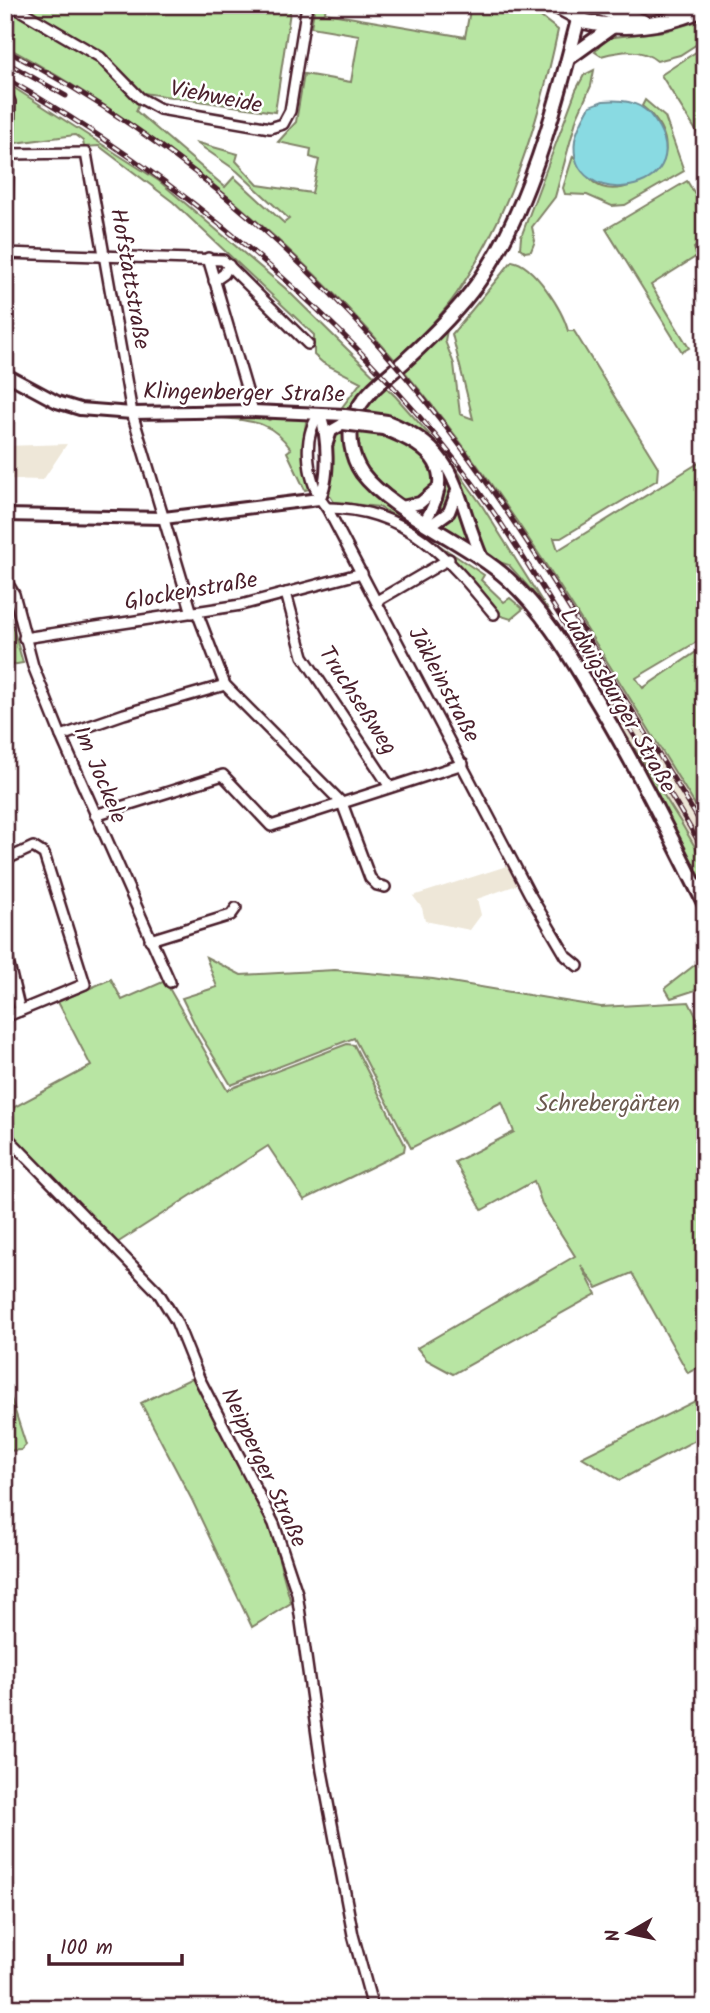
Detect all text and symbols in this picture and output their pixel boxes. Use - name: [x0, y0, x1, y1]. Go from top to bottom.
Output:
- street label: Viehweide: [167, 71, 265, 125]
- street label: Hofstattstraße: [99, 206, 159, 352]
- street label: Klingenberger Straße: [143, 374, 345, 414]
- street label: Glockenstraße: [122, 563, 260, 621]
- street label: Ludwigsburger Straße: [549, 602, 685, 800]
- street label: Jäkleinstraße: [397, 620, 489, 750]
- street label: Truchseßweg: [308, 639, 406, 763]
- street label: Im Jockele: [62, 720, 136, 830]
- park label: Schrebergärten: [536, 1087, 680, 1123]
- street label: Neipperger Straße: [210, 1382, 316, 1554]
- north arrow: [594, 1898, 664, 1968]
- scale bar: [49, 1922, 182, 1966]
- text: N: [598, 1927, 630, 1944]
- text: 100 m: [60, 1932, 113, 1965]

